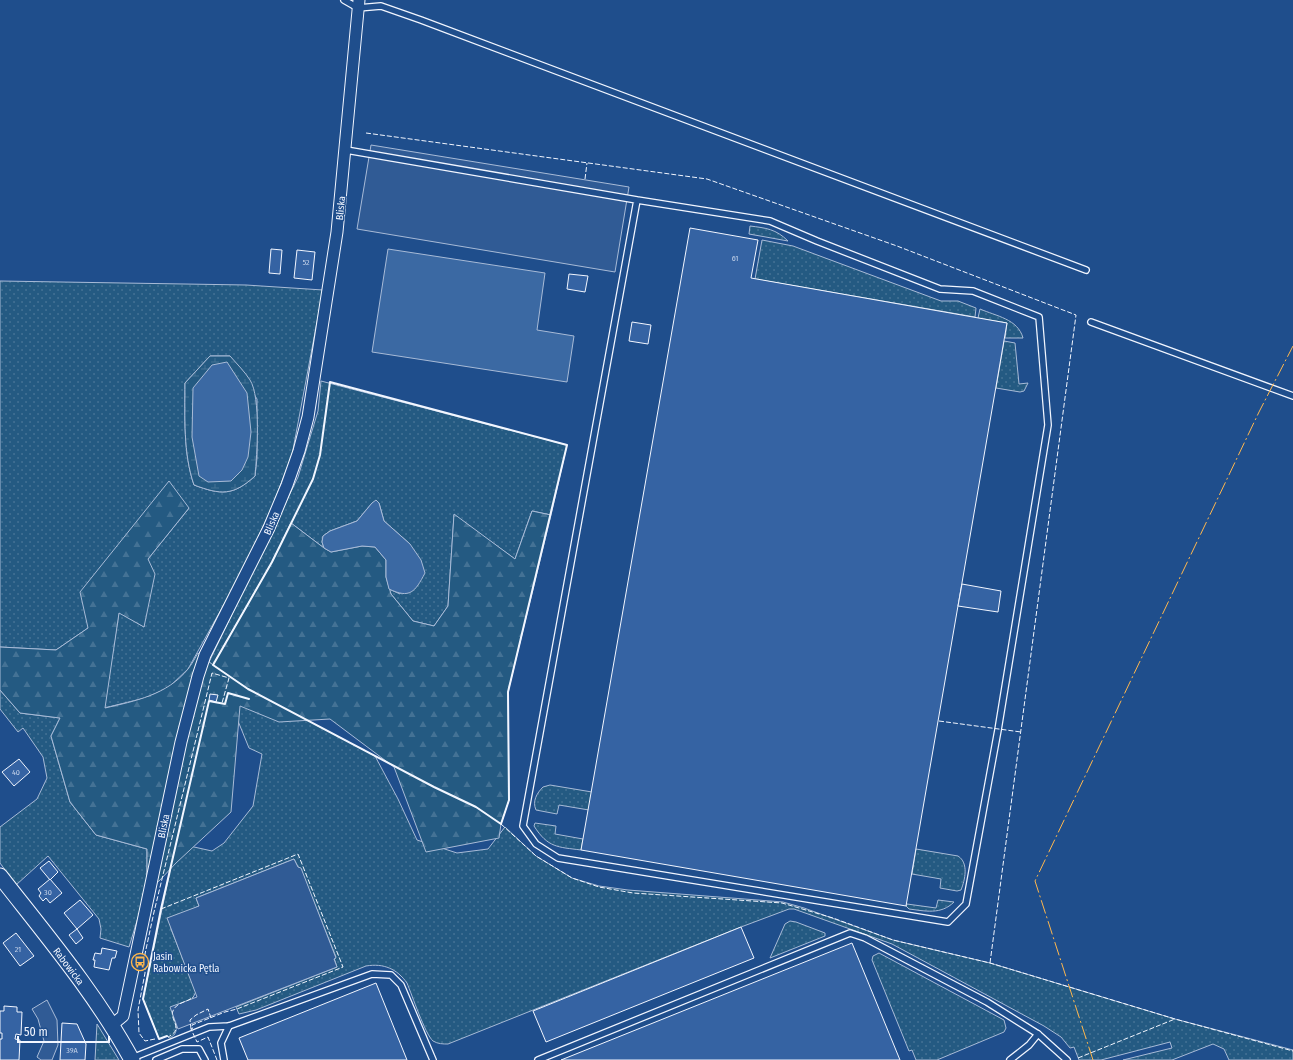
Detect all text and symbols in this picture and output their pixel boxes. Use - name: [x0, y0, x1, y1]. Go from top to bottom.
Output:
- street label: Bliska: [334, 195, 348, 221]
- house number: 61: [732, 254, 738, 263]
- house number: 52: [302, 258, 310, 267]
- street label: Bliska: [261, 510, 282, 537]
- house number: 40: [12, 768, 20, 777]
- street label: Bliska: [156, 813, 172, 839]
- house number: 30: [44, 888, 52, 897]
- house number: 21: [15, 945, 21, 954]
- street label: Rabowicka: [50, 946, 86, 988]
- place label: Jasin Rabowicka Pętla: [153, 951, 220, 975]
- bus stop icon: Jasin Rabowicka Pętla: [130, 952, 150, 972]
- scale bar: [18, 1018, 109, 1044]
- text: 50 m: [24, 1025, 48, 1039]
- house number: 39A: [66, 1046, 79, 1055]

